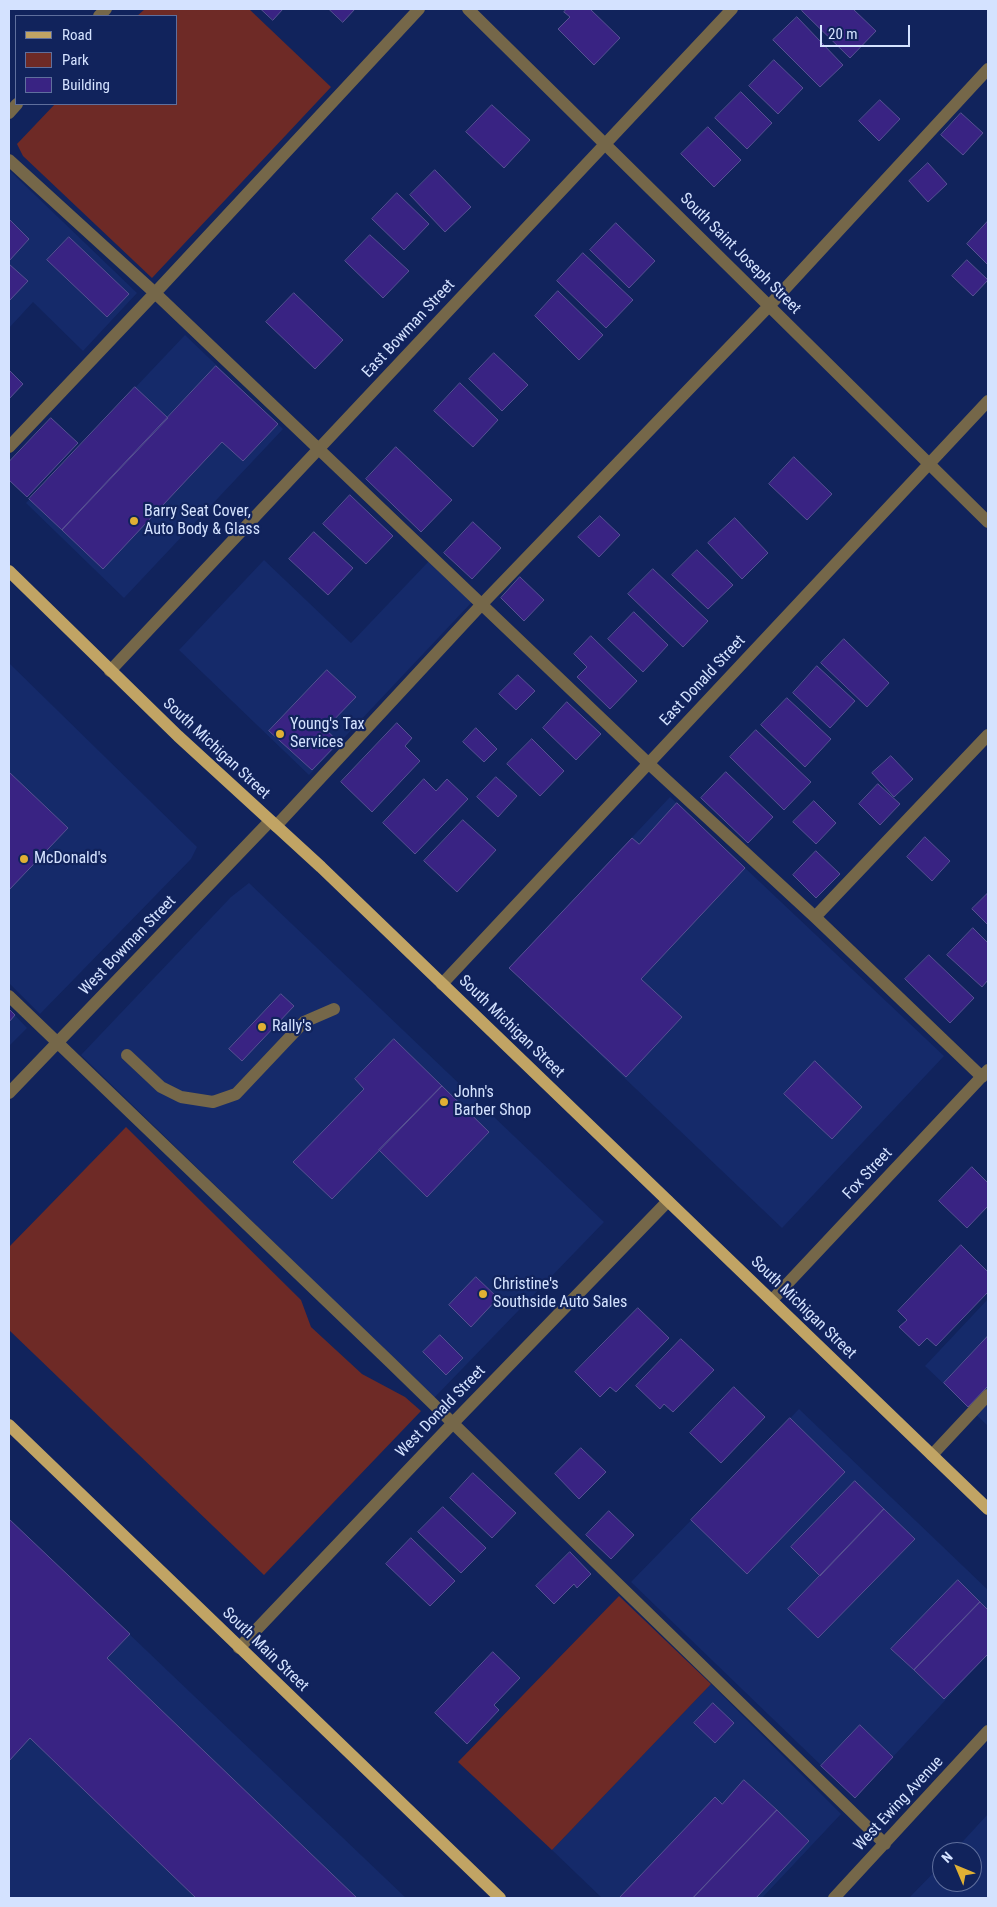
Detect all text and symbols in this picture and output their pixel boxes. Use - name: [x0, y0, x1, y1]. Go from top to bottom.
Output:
- legend: [15, 15, 178, 105]
- scale bar: [822, 15, 912, 47]
- text: 20 m: [828, 25, 858, 43]
- text: Road: [62, 26, 92, 44]
- text: Park: [62, 51, 89, 69]
- text: Building: [62, 76, 110, 94]
- street label: South Saint Joseph Street: [675, 189, 805, 319]
- street label: East Bowman Street: [359, 276, 459, 382]
- place label: Barry Seat Cover, Auto Body & Glass: [144, 502, 260, 540]
- marker: Barry Seat Cover, Auto Body & Glass: [128, 515, 140, 527]
- street label: East Donald Street: [656, 632, 750, 730]
- street label: South Michigan Street: [159, 695, 273, 803]
- place label: Young's Tax Services: [290, 715, 365, 753]
- marker: Young's Tax Services: [274, 728, 286, 740]
- place label: McDonald's: [34, 849, 107, 869]
- marker: McDonald's: [18, 853, 30, 865]
- street label: West Bowman Street: [76, 892, 180, 1000]
- street label: South Michigan Street: [454, 972, 568, 1082]
- place label: Rally's: [272, 1017, 312, 1037]
- marker: Rally's: [256, 1021, 268, 1033]
- place label: John's Barber Shop: [454, 1083, 531, 1121]
- marker: John's Barber Shop: [438, 1096, 450, 1108]
- street label: Fox Street: [839, 1144, 897, 1204]
- street label: South Michigan Street: [746, 1253, 860, 1363]
- place label: Christine's Southside Auto Sales: [493, 1275, 627, 1313]
- marker: Christine's Southside Auto Sales: [477, 1288, 489, 1300]
- street label: West Donald Street: [392, 1362, 490, 1462]
- street label: South Main Street: [218, 1604, 312, 1696]
- street label: West Ewing Avenue: [850, 1753, 948, 1855]
- north arrow: [932, 1842, 982, 1892]
- text: N: [938, 1848, 956, 1866]

